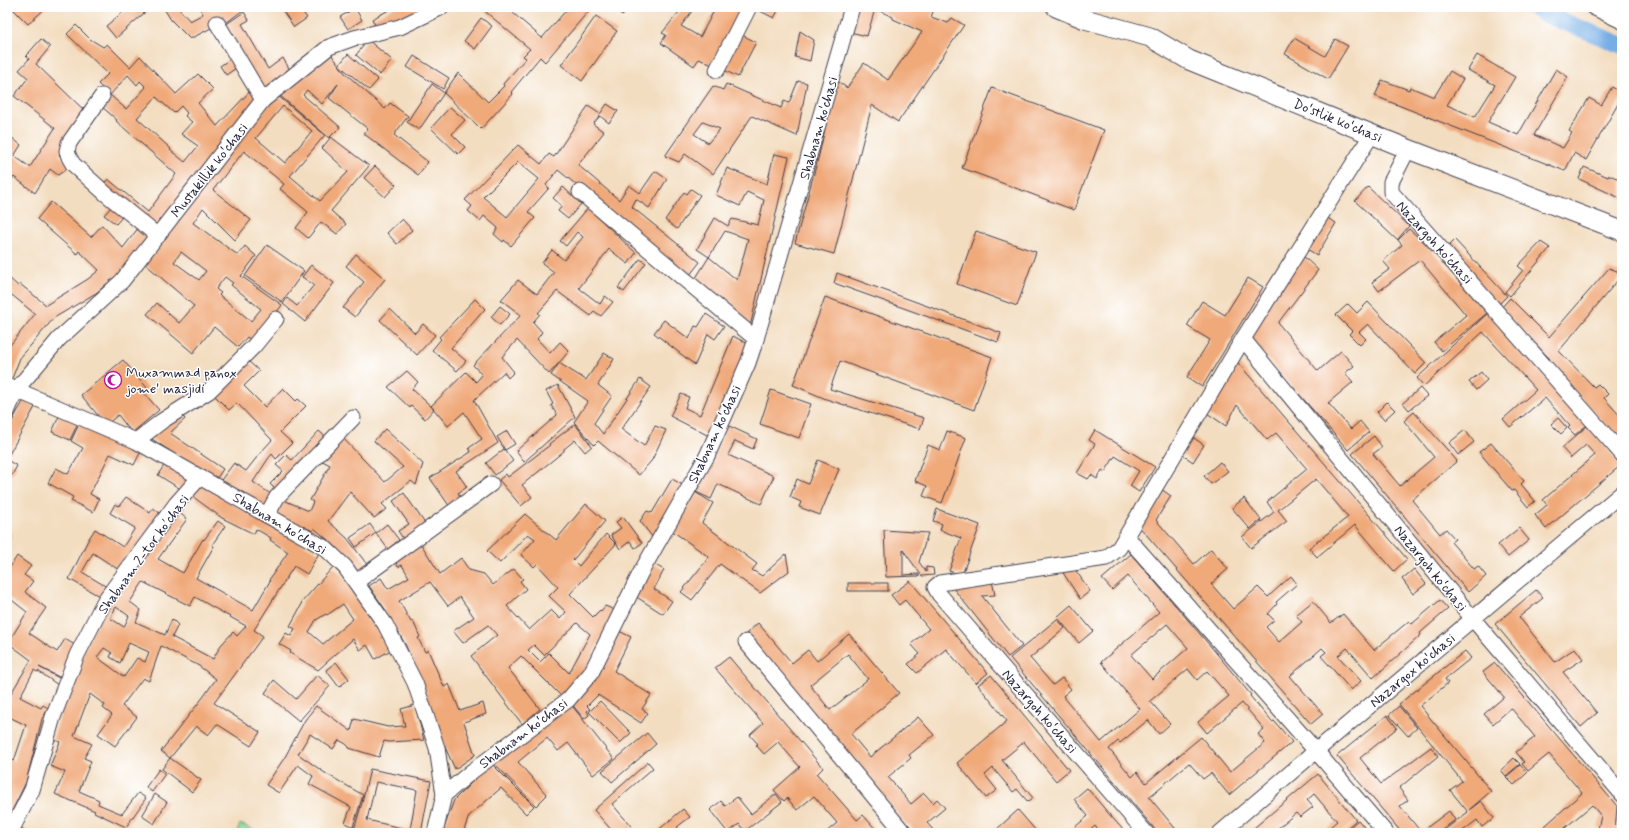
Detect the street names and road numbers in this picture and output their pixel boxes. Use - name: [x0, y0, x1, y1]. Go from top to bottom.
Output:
- street label: Shabnam koʻchasi: [796, 75, 842, 182]
- street label: Doʻstlik koʻchasi: [1291, 95, 1385, 147]
- street label: Mustakillik koʻchasi: [167, 120, 252, 222]
- street label: Nazargoh koʻchasi: [1392, 197, 1476, 288]
- street label: Shabnam koʻchasi: [684, 382, 746, 486]
- street label: Shabnam koʻchasi: [229, 489, 330, 559]
- street label: Shabnam 2-tor koʼchasi: [94, 491, 193, 618]
- street label: Nazargoh koʻchasi: [1390, 522, 1471, 615]
- street label: Nazargox ko'chasi: [1366, 630, 1459, 712]
- street label: Nazargoh koʻchasi: [998, 666, 1081, 758]
- street label: Shabnam koʻchasi: [476, 695, 572, 773]

